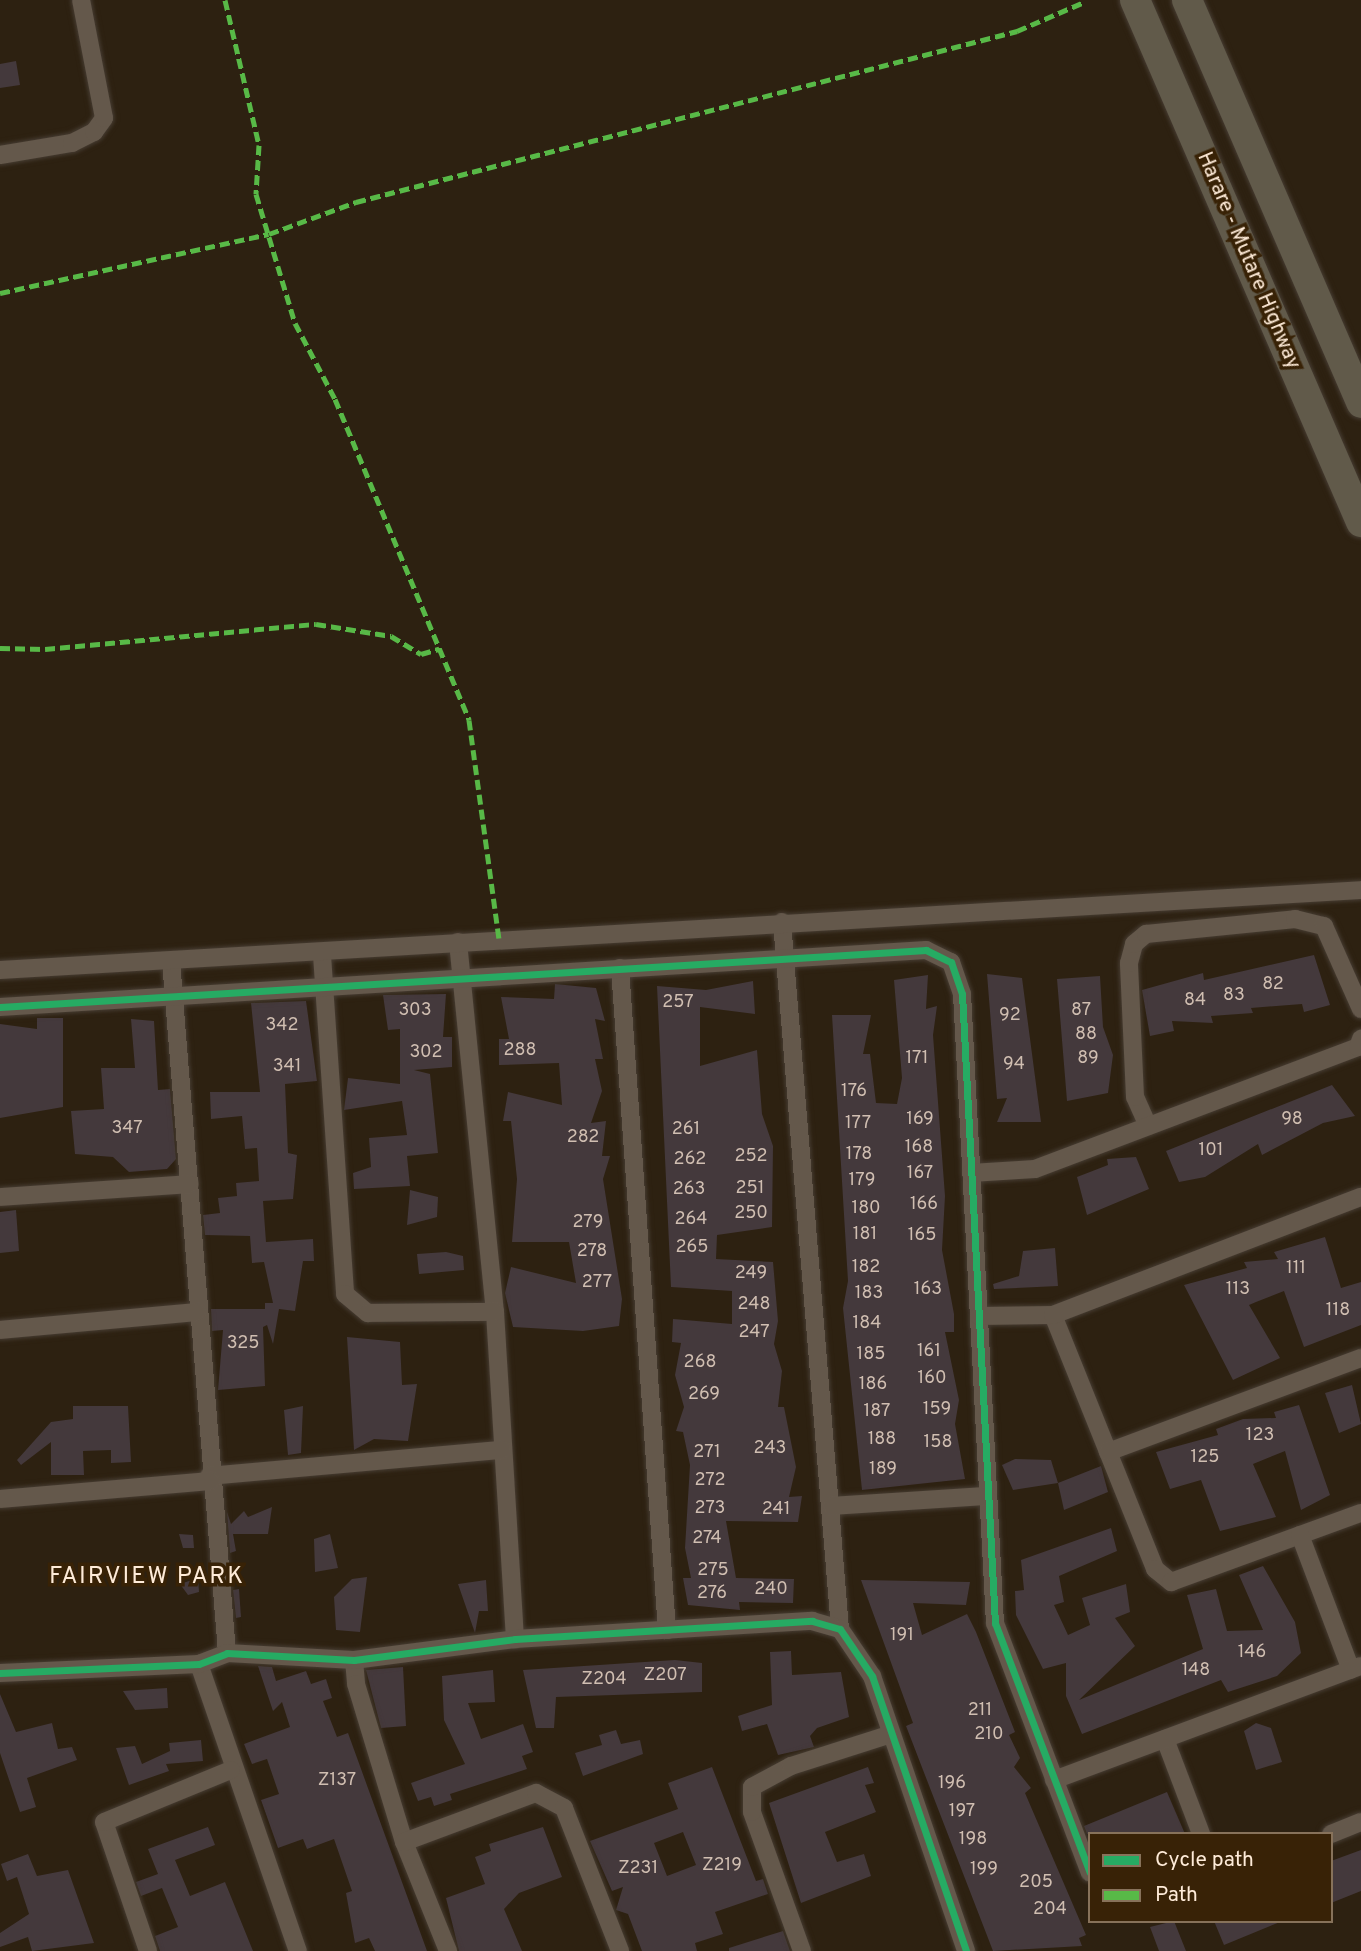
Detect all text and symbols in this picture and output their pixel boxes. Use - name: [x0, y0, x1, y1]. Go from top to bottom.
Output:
- street label: Harare - Mutare Highway: [1191, 149, 1305, 373]
- house number: 82: [1262, 974, 1284, 996]
- house number: 83: [1223, 985, 1245, 1007]
- house number: 84: [1184, 990, 1206, 1012]
- house number: 257: [662, 992, 694, 1014]
- house number: 303: [398, 1000, 432, 1022]
- house number: 87: [1071, 1000, 1091, 1022]
- house number: 92: [999, 1005, 1021, 1027]
- house number: 342: [265, 1015, 299, 1037]
- house number: 88: [1075, 1024, 1097, 1046]
- house number: 288: [503, 1040, 537, 1062]
- house number: 302: [409, 1042, 443, 1064]
- house number: 171: [905, 1048, 929, 1070]
- house number: 89: [1077, 1048, 1099, 1070]
- house number: 94: [1003, 1054, 1025, 1076]
- house number: 341: [273, 1056, 301, 1078]
- house number: 176: [841, 1081, 867, 1103]
- house number: 169: [906, 1109, 934, 1131]
- house number: 98: [1281, 1109, 1303, 1131]
- house number: 177: [845, 1113, 871, 1135]
- house number: 347: [111, 1118, 143, 1140]
- house number: 261: [672, 1119, 700, 1141]
- house number: 282: [567, 1127, 599, 1149]
- house number: 168: [905, 1137, 933, 1159]
- house number: 101: [1199, 1140, 1223, 1162]
- house number: 178: [846, 1144, 872, 1166]
- house number: 252: [734, 1146, 768, 1168]
- house number: 262: [674, 1149, 706, 1171]
- house number: 167: [907, 1163, 933, 1185]
- house number: 179: [849, 1170, 875, 1192]
- house number: 251: [736, 1178, 764, 1200]
- house number: 263: [673, 1179, 705, 1201]
- house number: 166: [910, 1194, 938, 1216]
- house number: 180: [851, 1198, 881, 1220]
- house number: 250: [734, 1203, 768, 1225]
- house number: 264: [675, 1209, 707, 1231]
- house number: 279: [573, 1212, 603, 1234]
- house number: 181: [853, 1224, 877, 1246]
- house number: 165: [908, 1225, 936, 1247]
- house number: 265: [676, 1237, 708, 1259]
- house number: 278: [577, 1241, 607, 1263]
- house number: 182: [852, 1257, 880, 1279]
- house number: 111: [1286, 1258, 1306, 1280]
- house number: 249: [735, 1263, 767, 1285]
- house number: 277: [582, 1272, 612, 1294]
- house number: 163: [914, 1279, 942, 1301]
- house number: 113: [1226, 1279, 1250, 1301]
- house number: 183: [855, 1283, 883, 1305]
- house number: 248: [737, 1294, 771, 1316]
- house number: 118: [1326, 1300, 1350, 1322]
- house number: 184: [853, 1313, 881, 1335]
- house number: 247: [738, 1322, 770, 1344]
- house number: 325: [227, 1333, 259, 1355]
- house number: 161: [917, 1341, 941, 1363]
- house number: 185: [857, 1344, 885, 1366]
- house number: 268: [684, 1352, 716, 1374]
- house number: 160: [917, 1368, 947, 1390]
- house number: 186: [859, 1374, 887, 1396]
- house number: 269: [688, 1384, 720, 1406]
- house number: 159: [923, 1399, 951, 1421]
- house number: 187: [864, 1401, 890, 1423]
- house number: 123: [1246, 1425, 1274, 1447]
- house number: 188: [868, 1429, 896, 1451]
- house number: 158: [924, 1432, 952, 1454]
- house number: 243: [754, 1438, 786, 1460]
- house number: 271: [693, 1442, 721, 1464]
- house number: 125: [1191, 1447, 1219, 1469]
- house number: 189: [869, 1459, 897, 1481]
- house number: 272: [695, 1470, 725, 1492]
- house number: 273: [695, 1498, 725, 1520]
- house number: 241: [762, 1499, 790, 1521]
- house number: 274: [692, 1528, 722, 1550]
- house number: 275: [697, 1560, 729, 1582]
- district label: FAIRVIEW PARK: [50, 1564, 244, 1592]
- house number: 240: [754, 1579, 788, 1601]
- house number: 276: [697, 1583, 727, 1605]
- house number: 191: [890, 1625, 914, 1647]
- house number: 146: [1238, 1642, 1266, 1664]
- house number: 148: [1182, 1660, 1210, 1682]
- house number: Z207: [643, 1665, 687, 1687]
- house number: Z204: [581, 1669, 627, 1691]
- house number: 211: [968, 1700, 992, 1722]
- house number: 210: [974, 1724, 1004, 1746]
- house number: Z137: [318, 1770, 356, 1792]
- house number: 196: [938, 1773, 966, 1795]
- house number: 197: [949, 1801, 975, 1823]
- house number: 198: [959, 1829, 987, 1851]
- legend: [1088, 1832, 1333, 1923]
- text: Cycle path: [1155, 1847, 1254, 1874]
- house number: Z219: [702, 1855, 742, 1877]
- house number: Z231: [618, 1858, 658, 1880]
- house number: 199: [970, 1859, 998, 1881]
- house number: 205: [1019, 1872, 1053, 1894]
- text: Path: [1155, 1882, 1198, 1909]
- house number: 204: [1033, 1899, 1067, 1921]

